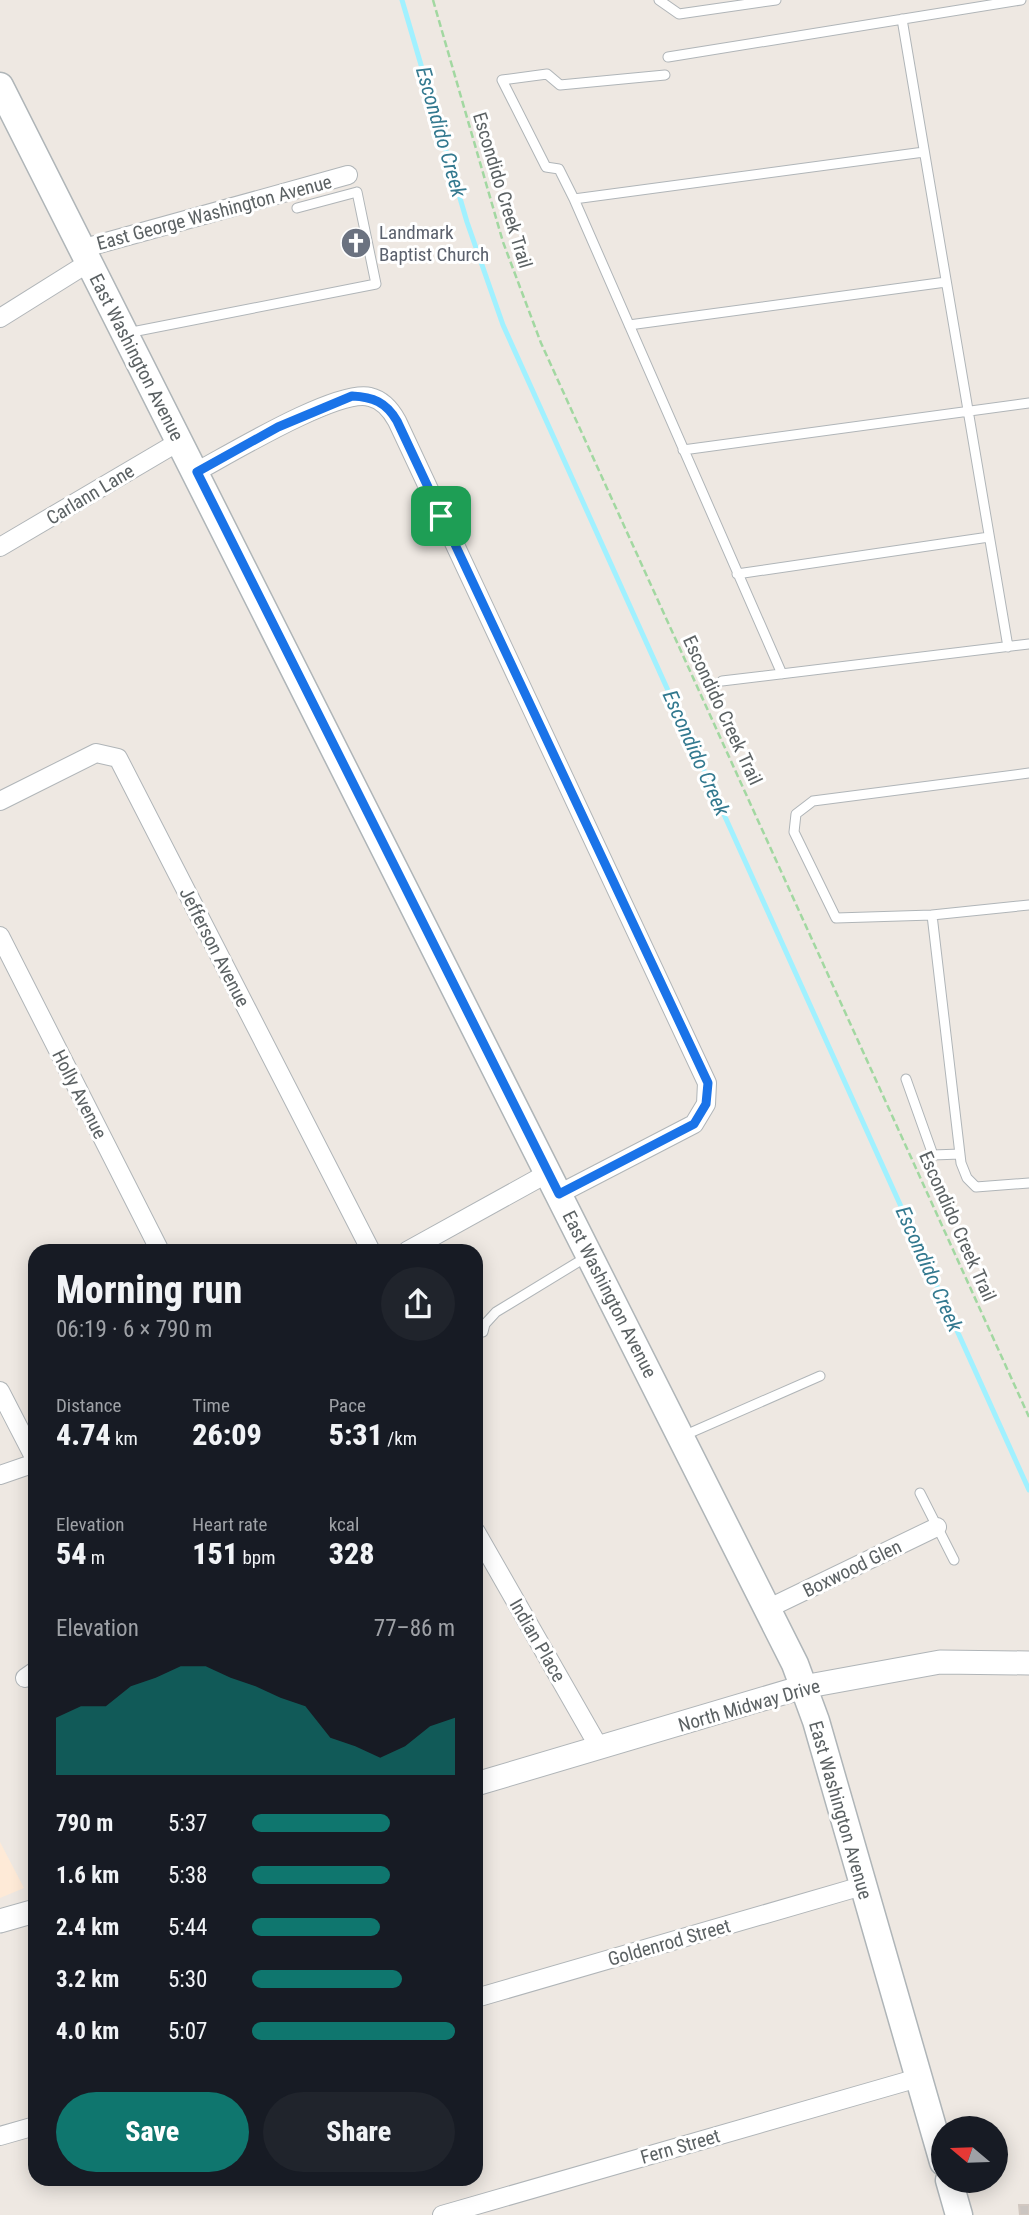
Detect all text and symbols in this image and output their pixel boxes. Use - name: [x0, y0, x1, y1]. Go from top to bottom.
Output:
- water label: Escondido Creek: [411, 64, 471, 201]
- street label: Escondido Creek Trail: [468, 109, 537, 271]
- street label: East George Washington Avenue: [94, 170, 334, 255]
- place label: Landmark Baptist Church: [379, 221, 489, 266]
- church icon: Landmark Baptist Church: [339, 226, 373, 260]
- street label: East Washington Avenue: [84, 270, 189, 445]
- street label: Carlann Lane: [42, 459, 138, 530]
- pin: [411, 486, 471, 546]
- icon: arrive: [422, 497, 460, 535]
- street label: Escondido Creek Trail: [678, 632, 768, 788]
- water label: Escondido Creek: [657, 686, 735, 820]
- street label: Jefferson Avenue: [175, 884, 255, 1011]
- street label: Holly Avenue: [47, 1046, 112, 1143]
- street label: Escondido Creek Trail: [915, 1147, 1001, 1305]
- water label: Escondido Creek: [890, 1202, 968, 1336]
- street label: East Washington Avenue: [557, 1207, 662, 1382]
- button: share: [381, 1267, 455, 1341]
- text: Morning run: [56, 1268, 242, 1312]
- text: 06:19 · 6 × 790 m: [56, 1316, 212, 1343]
- text: Distance: [56, 1394, 121, 1417]
- text: Time: [192, 1394, 230, 1417]
- text: Pace: [329, 1394, 366, 1417]
- text: 4.74: [56, 1417, 111, 1452]
- text: 26:09: [192, 1417, 262, 1452]
- text: 5:31: [329, 1417, 383, 1452]
- text: km: [111, 1427, 138, 1450]
- text: /km: [383, 1427, 417, 1450]
- text: Elevation: [56, 1513, 124, 1536]
- text: Heart rate: [192, 1513, 267, 1536]
- text: kcal: [329, 1513, 359, 1536]
- street label: Boxwood Glen: [799, 1535, 905, 1602]
- text: 54: [56, 1536, 87, 1571]
- text: 151: [192, 1536, 238, 1571]
- text: 328: [329, 1536, 374, 1571]
- text: m: [87, 1546, 105, 1569]
- text: bpm: [238, 1546, 275, 1569]
- street label: Indian Place: [505, 1595, 571, 1686]
- text: Elevation: [56, 1615, 139, 1642]
- text: 77–86 m: [374, 1615, 455, 1642]
- street label: North Midway Drive: [676, 1674, 823, 1737]
- street label: East Washington Avenue: [804, 1718, 877, 1902]
- text: 790 m: [56, 1810, 113, 1837]
- text: 5:37: [168, 1810, 207, 1837]
- text: 1.6 km: [56, 1862, 119, 1889]
- text: 5:38: [168, 1862, 207, 1889]
- text: 2.4 km: [56, 1914, 119, 1941]
- text: 5:44: [168, 1914, 207, 1941]
- street label: Goldenrod Street: [605, 1914, 733, 1971]
- text: 3.2 km: [56, 1966, 119, 1993]
- text: 5:30: [168, 1966, 207, 1993]
- text: 4.0 km: [56, 2018, 119, 2045]
- text: 5:07: [168, 2018, 207, 2045]
- button: Save: [56, 2092, 249, 2172]
- button: Share: [263, 2092, 455, 2172]
- north arrow: [931, 2116, 1008, 2193]
- map controls: [931, 2116, 1008, 2193]
- street label: Fern Street: [638, 2124, 723, 2169]

